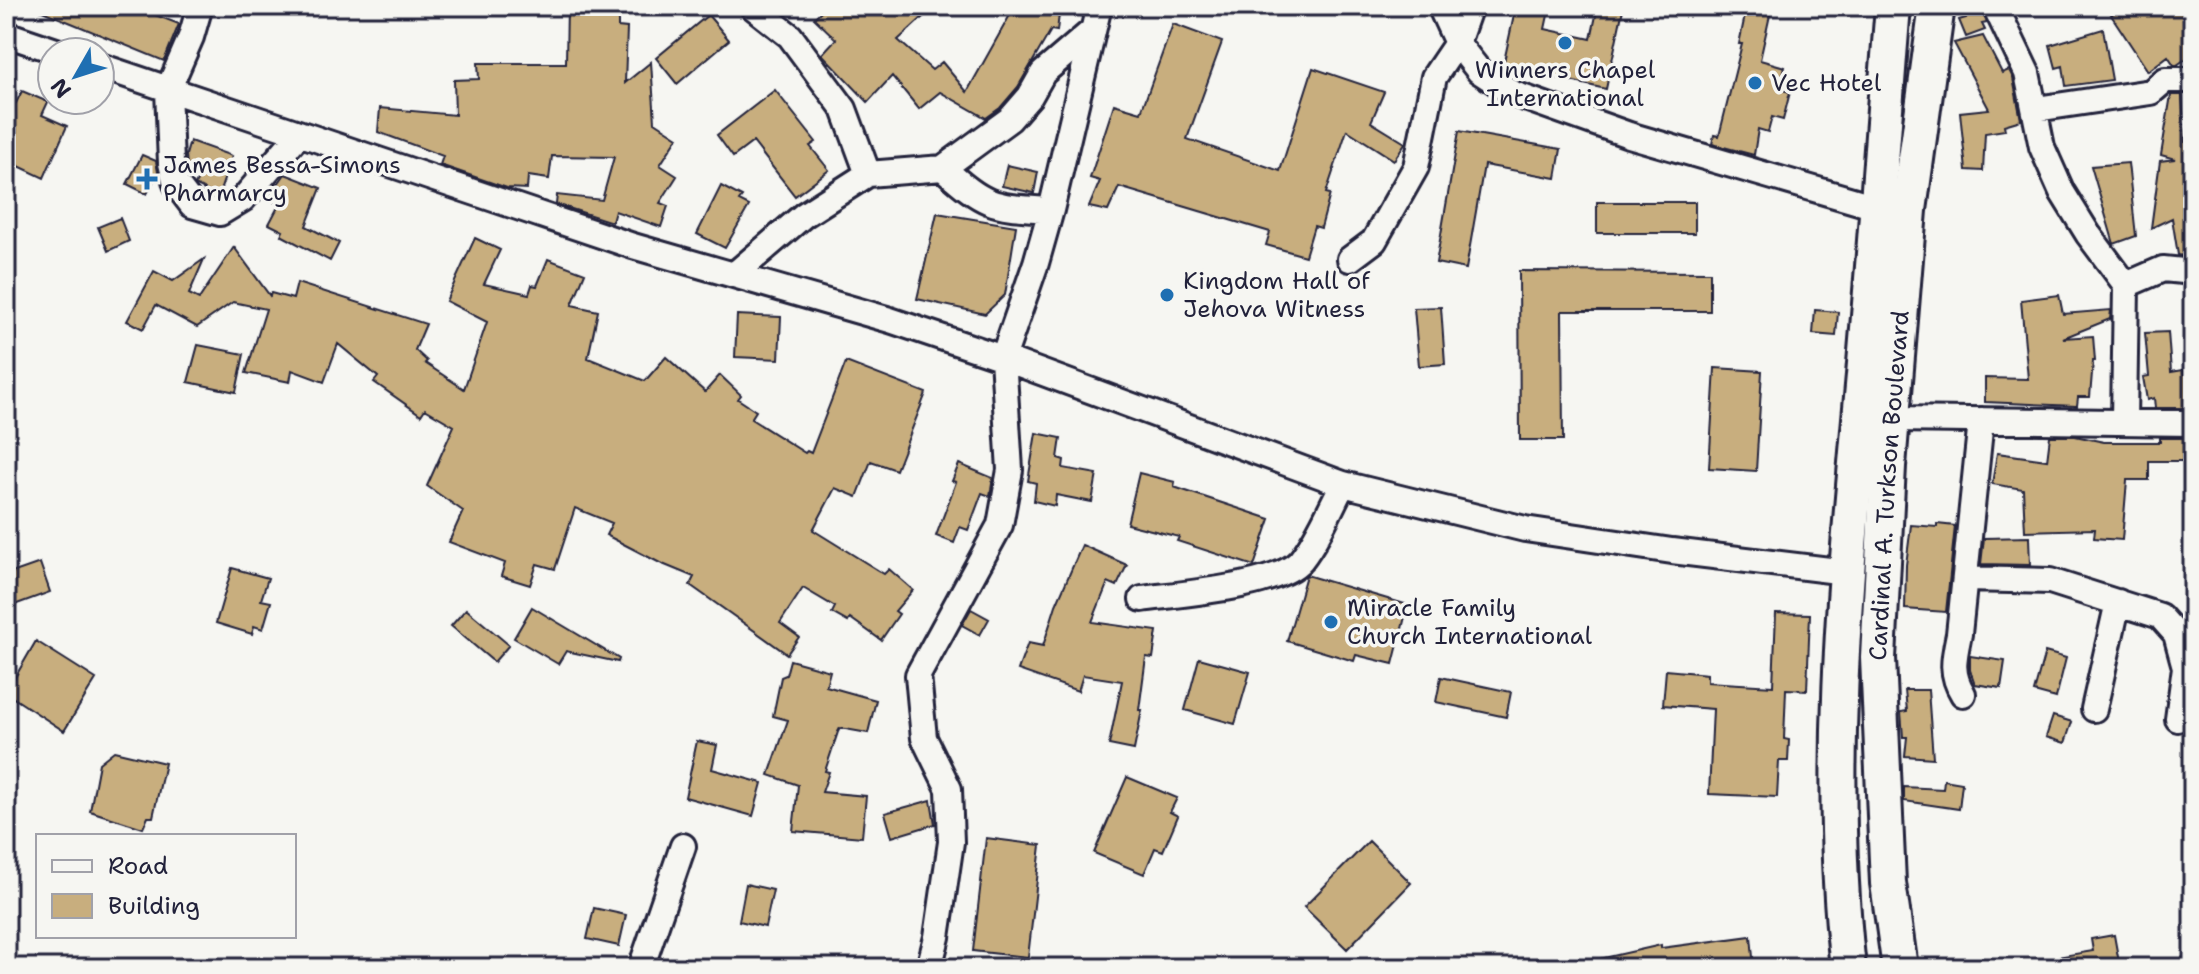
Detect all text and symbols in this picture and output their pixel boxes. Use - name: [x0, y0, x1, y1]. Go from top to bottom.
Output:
- marker: Winners Chapel International: [1556, 34, 1574, 52]
- north arrow: [36, 36, 116, 116]
- place label: Winners Chapel International: [1475, 54, 1656, 114]
- place label: Vec Hotel: [1771, 67, 1882, 99]
- text: N: [44, 72, 78, 104]
- marker: Vec Hotel: [1746, 74, 1764, 92]
- place label: James Bessa-Simons Pharmarcy: [163, 149, 401, 209]
- marker: James Bessa-Simons Pharmarcy: [138, 170, 156, 188]
- place label: Kingdom Hall of Jehova Witness: [1183, 265, 1371, 325]
- marker: Kingdom Hall of Jehova Witness: [1158, 286, 1176, 304]
- street label: Cardinal A. Turkson Boulevard: [1862, 309, 1917, 661]
- place label: Miracle Family Church International: [1347, 592, 1593, 652]
- marker: Miracle Family Church International: [1322, 613, 1340, 631]
- legend: [36, 834, 296, 938]
- text: Road: [108, 850, 168, 882]
- text: Building: [108, 890, 200, 922]

